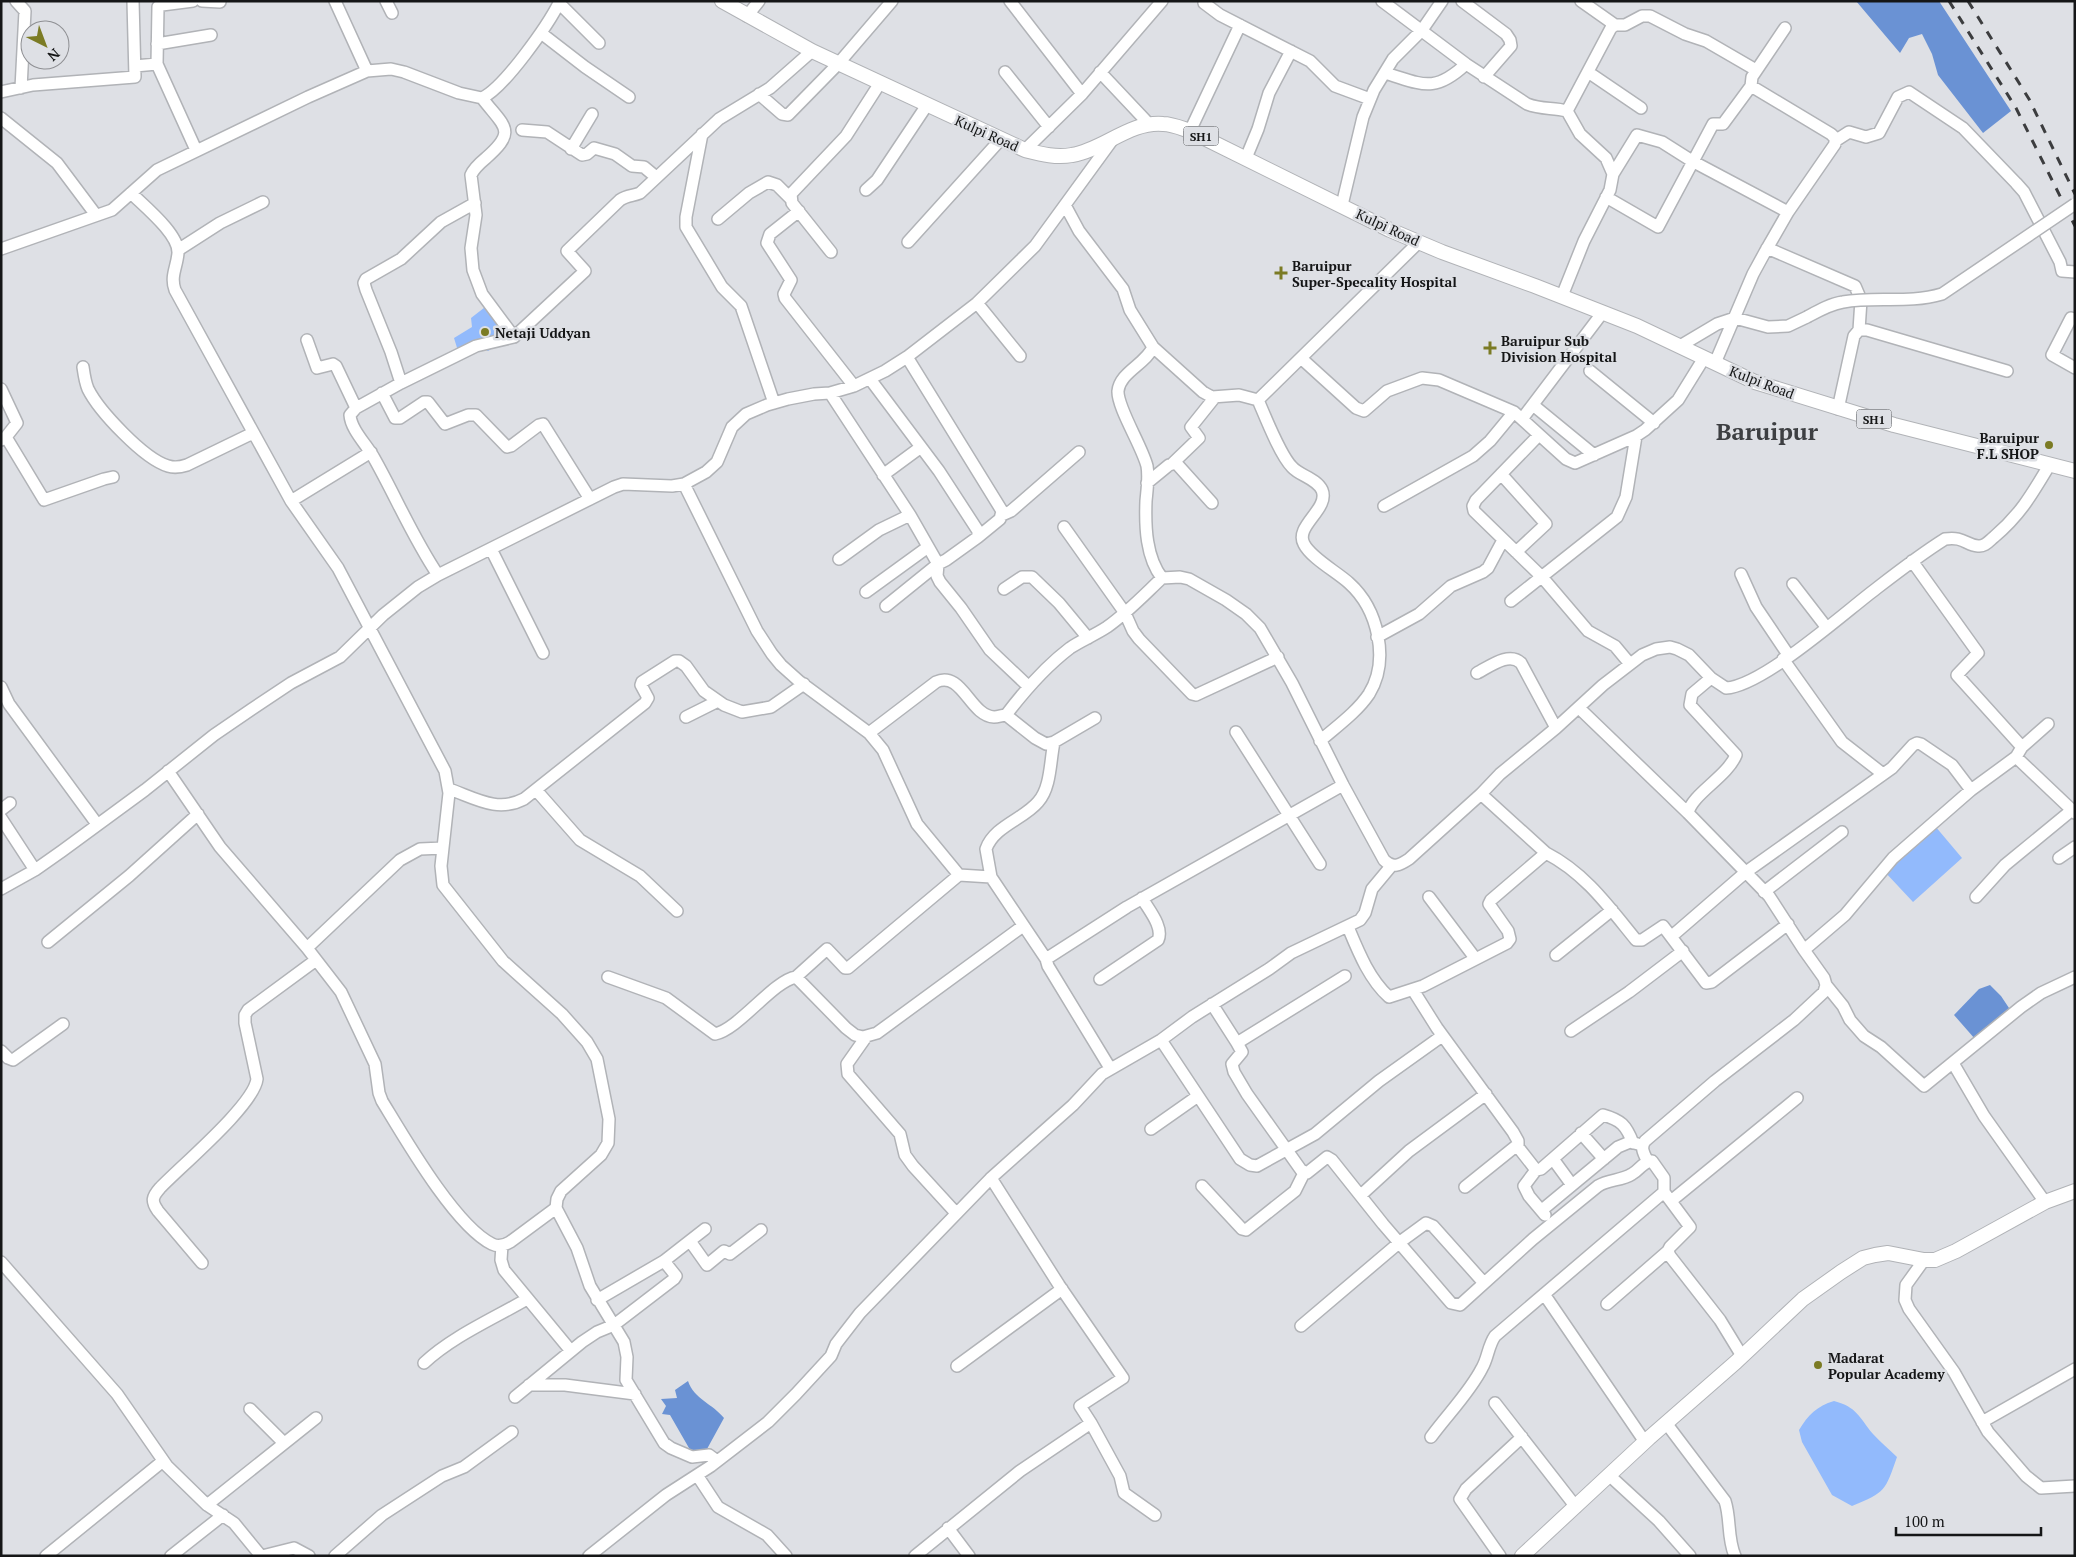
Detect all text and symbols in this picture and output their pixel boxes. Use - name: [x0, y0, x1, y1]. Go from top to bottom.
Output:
- north arrow: [20, 20, 70, 70]
- text: N: [43, 44, 64, 66]
- street label: Kulpi Road: [952, 110, 1022, 156]
- road number: SH1: [1184, 126, 1218, 146]
- street label: Kulpi Road: [1353, 204, 1423, 250]
- place label: Baruipur Super-Specality Hospital: [1292, 256, 1457, 291]
- marker: Baruipur Super-Specality Hospital: [1274, 266, 1288, 280]
- place label: Netaji Uddyan: [495, 323, 590, 342]
- marker: Netaji Uddyan: [479, 326, 491, 338]
- place label: Baruipur Sub Division Hospital: [1501, 331, 1617, 366]
- marker: Baruipur Sub Division Hospital: [1483, 341, 1497, 355]
- street label: Kulpi Road: [1727, 361, 1797, 403]
- road number: SH1: [1856, 409, 1892, 428]
- district label: Baruipur: [1716, 415, 1819, 447]
- place label: Baruipur F.L SHOP: [1977, 428, 2039, 463]
- marker: Baruipur F.L SHOP: [2043, 439, 2055, 451]
- place label: Madarat Popular Academy: [1828, 1348, 1945, 1383]
- marker: Madarat Popular Academy: [1812, 1359, 1824, 1371]
- scale bar: [1896, 1504, 2041, 1536]
- text: 100 m: [1904, 1511, 1945, 1531]

